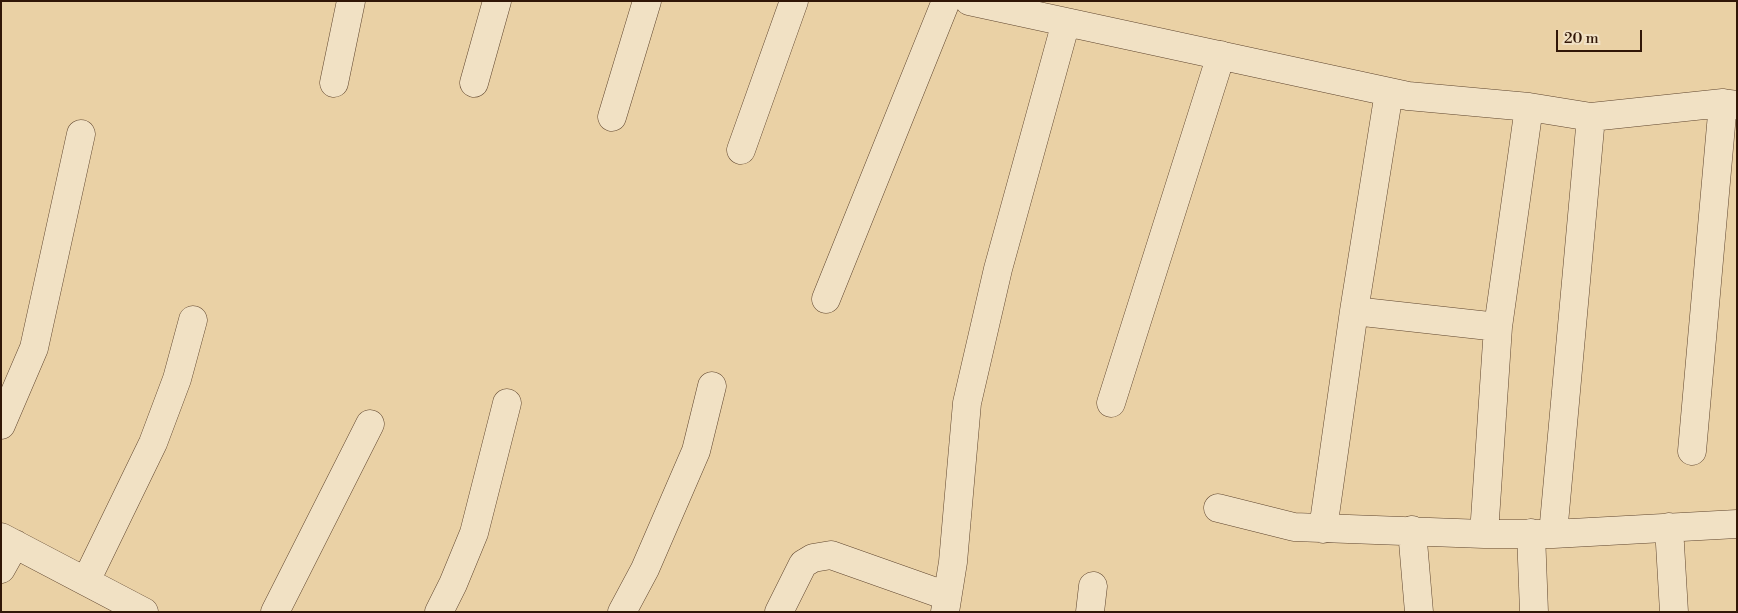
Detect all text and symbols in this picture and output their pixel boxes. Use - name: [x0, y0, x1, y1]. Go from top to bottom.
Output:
- scale bar: [1558, 20, 1644, 52]
- text: 20 m: [1564, 29, 1599, 48]

